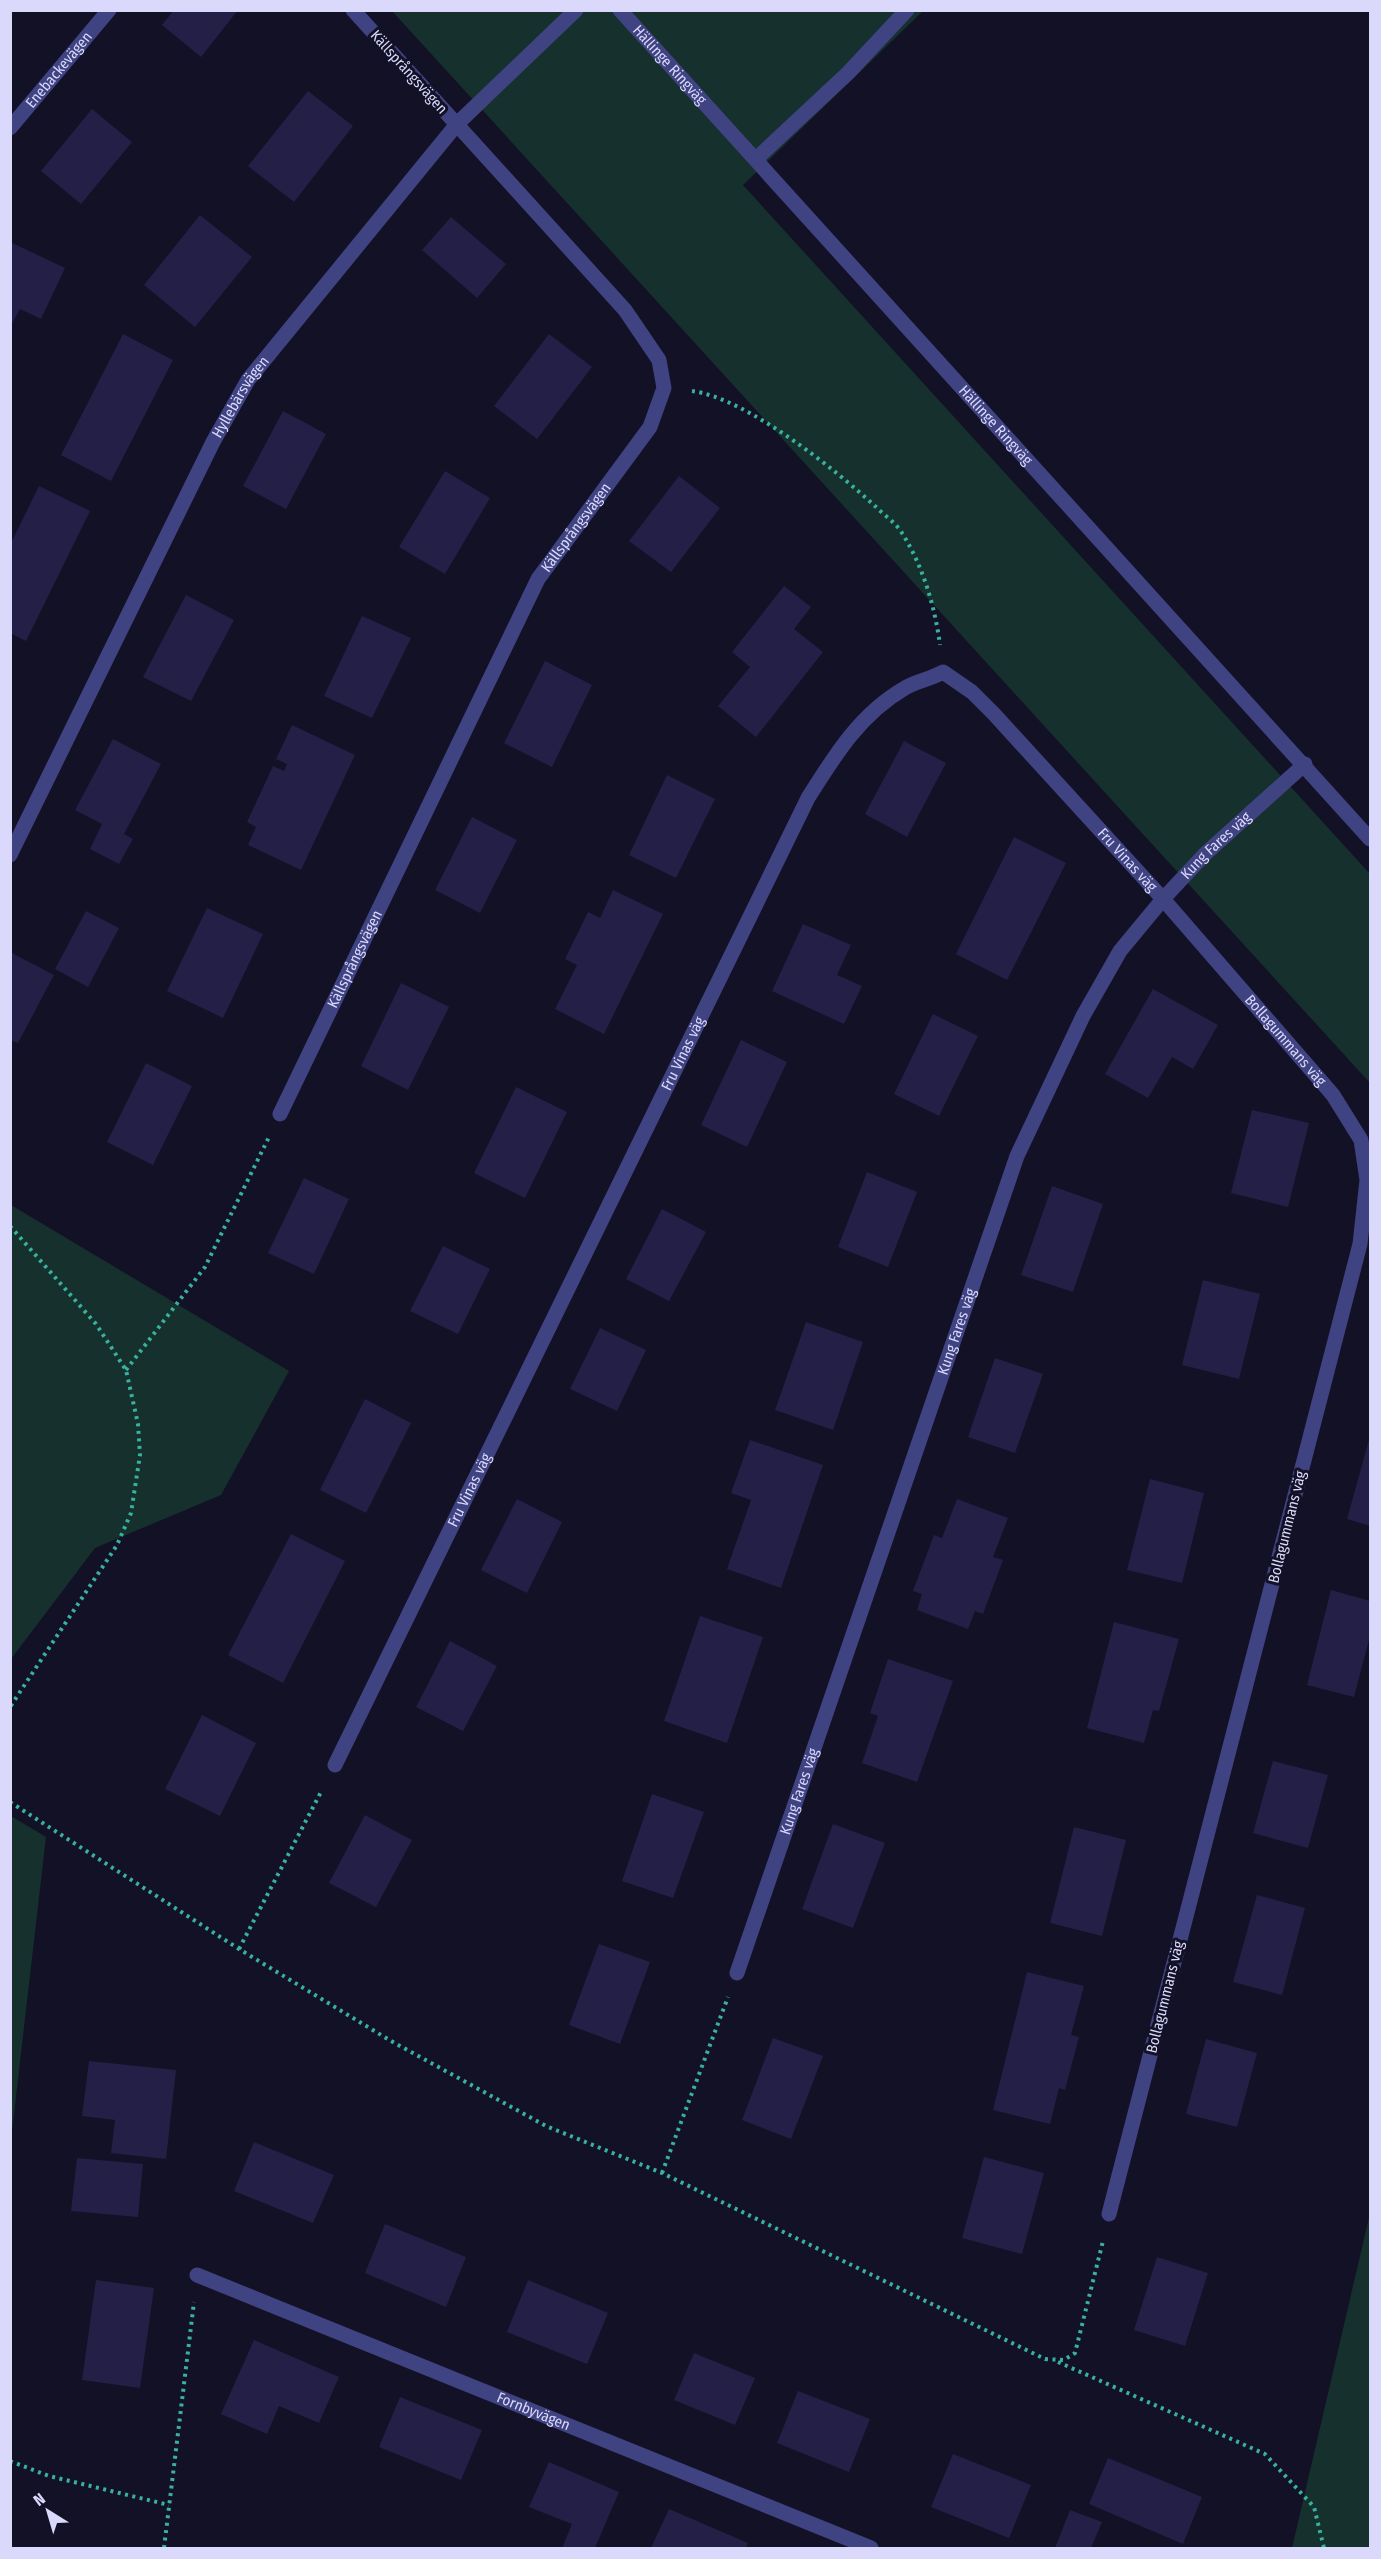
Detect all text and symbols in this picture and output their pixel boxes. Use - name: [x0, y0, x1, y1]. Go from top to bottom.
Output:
- street label: Hällinge Ringväg: [629, 21, 710, 108]
- street label: Källsprångsvägen: [367, 26, 451, 118]
- street label: Enebackevägen: [22, 28, 96, 112]
- street label: Hyllebärsvägen: [208, 352, 273, 441]
- street label: Hällinge Ringväg: [955, 382, 1036, 469]
- street label: Källsprångsvägen: [537, 479, 615, 576]
- street label: Kung Fares väg: [1177, 808, 1255, 883]
- street label: Fru Vinas väg: [1094, 824, 1161, 895]
- street label: Källsprångsvägen: [323, 907, 386, 1011]
- street label: Bollagummans väg: [1241, 991, 1330, 1090]
- street label: Fru Vinas väg: [657, 1014, 709, 1093]
- street label: Kung Fares väg: [934, 1286, 980, 1377]
- street label: Fru Vinas väg: [444, 1450, 495, 1530]
- street label: Bollagummans väg: [1264, 1469, 1310, 1585]
- street label: Kung Fares väg: [776, 1746, 822, 1837]
- street label: Bollagummans väg: [1142, 1939, 1188, 2055]
- street label: Fornbyvägen: [494, 2388, 573, 2434]
- north arrow: [18, 2481, 78, 2541]
- text: N: [30, 2489, 49, 2510]

